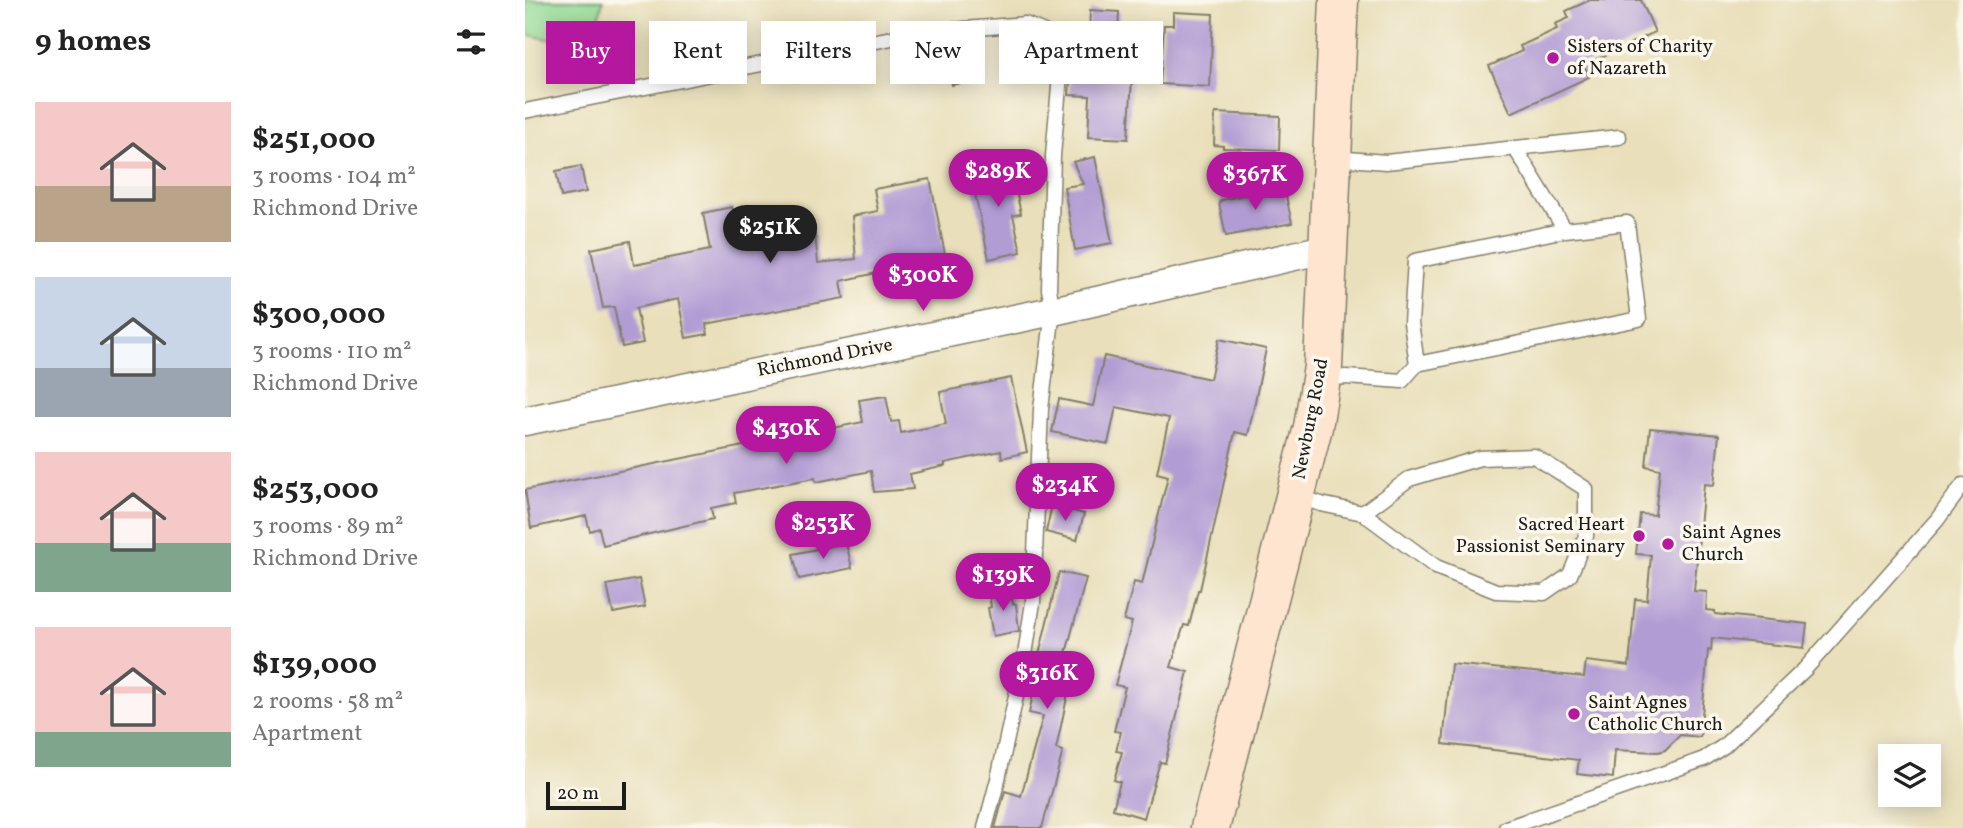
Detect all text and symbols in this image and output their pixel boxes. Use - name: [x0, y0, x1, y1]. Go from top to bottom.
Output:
- text: 9 homes: [35, 21, 151, 63]
- chip: Buy: [546, 21, 635, 84]
- chip: Rent: [649, 21, 747, 84]
- chip: Filters: [761, 21, 876, 84]
- chip: New: [890, 21, 985, 84]
- chip: Apartment: [999, 21, 1163, 84]
- icon: filters: [452, 23, 490, 61]
- place label: Sisters of Charity of Nazareth: [1567, 34, 1713, 82]
- marker: Sisters of Charity of Nazareth: [1545, 50, 1561, 66]
- text: $251,000: [252, 119, 376, 161]
- icon: home: [91, 130, 175, 214]
- pin: $289K: [949, 150, 1047, 209]
- pin: $367K: [1206, 152, 1304, 212]
- text: $289K: [965, 156, 1031, 188]
- text: $367K: [1223, 159, 1287, 191]
- text: 3 rooms · 104 m²: [252, 161, 416, 193]
- text: Richmond Drive: [252, 193, 418, 225]
- pin: $251K: [721, 205, 819, 265]
- text: $251K: [739, 212, 801, 244]
- pin: $300K: [874, 254, 972, 313]
- text: $300K: [888, 260, 958, 292]
- text: $300,000: [252, 294, 386, 336]
- icon: home: [91, 305, 175, 389]
- street label: Richmond Drive: [755, 332, 895, 384]
- text: 3 rooms · 110 m²: [252, 336, 412, 368]
- street label: Newburg Road: [1286, 356, 1336, 482]
- text: Richmond Drive: [252, 368, 418, 400]
- pin: $430K: [737, 406, 835, 466]
- text: $430K: [752, 413, 820, 445]
- pin: $234K: [1016, 463, 1114, 523]
- text: $253,000: [252, 469, 379, 511]
- text: $234K: [1032, 470, 1098, 502]
- icon: home: [91, 480, 175, 564]
- pin: $253K: [774, 502, 872, 561]
- text: $253K: [791, 508, 855, 540]
- text: 3 rooms · 89 m²: [252, 511, 404, 543]
- place label: Sacred Heart Passionist Seminary: [1456, 512, 1625, 560]
- place label: Saint Agnes Church: [1682, 520, 1781, 568]
- marker: Sacred Heart Passionist Seminary: [1631, 528, 1647, 544]
- marker: Saint Agnes Church: [1660, 536, 1676, 552]
- text: Richmond Drive: [252, 543, 418, 575]
- pin: $139K: [954, 554, 1052, 613]
- text: $139K: [972, 560, 1034, 592]
- text: $139,000: [252, 644, 377, 686]
- pin: $316K: [998, 652, 1096, 711]
- icon: home: [91, 655, 175, 739]
- text: $316K: [1015, 658, 1079, 690]
- text: 2 rooms · 58 m²: [252, 686, 403, 718]
- place label: Saint Agnes Catholic Church: [1588, 690, 1723, 738]
- marker: Saint Agnes Catholic Church: [1566, 706, 1582, 722]
- text: Apartment: [252, 718, 363, 750]
- map controls: [1878, 744, 1941, 807]
- button: layers: [1878, 744, 1941, 807]
- scale bar: [546, 779, 627, 811]
- text: 20 m: [557, 781, 599, 807]

